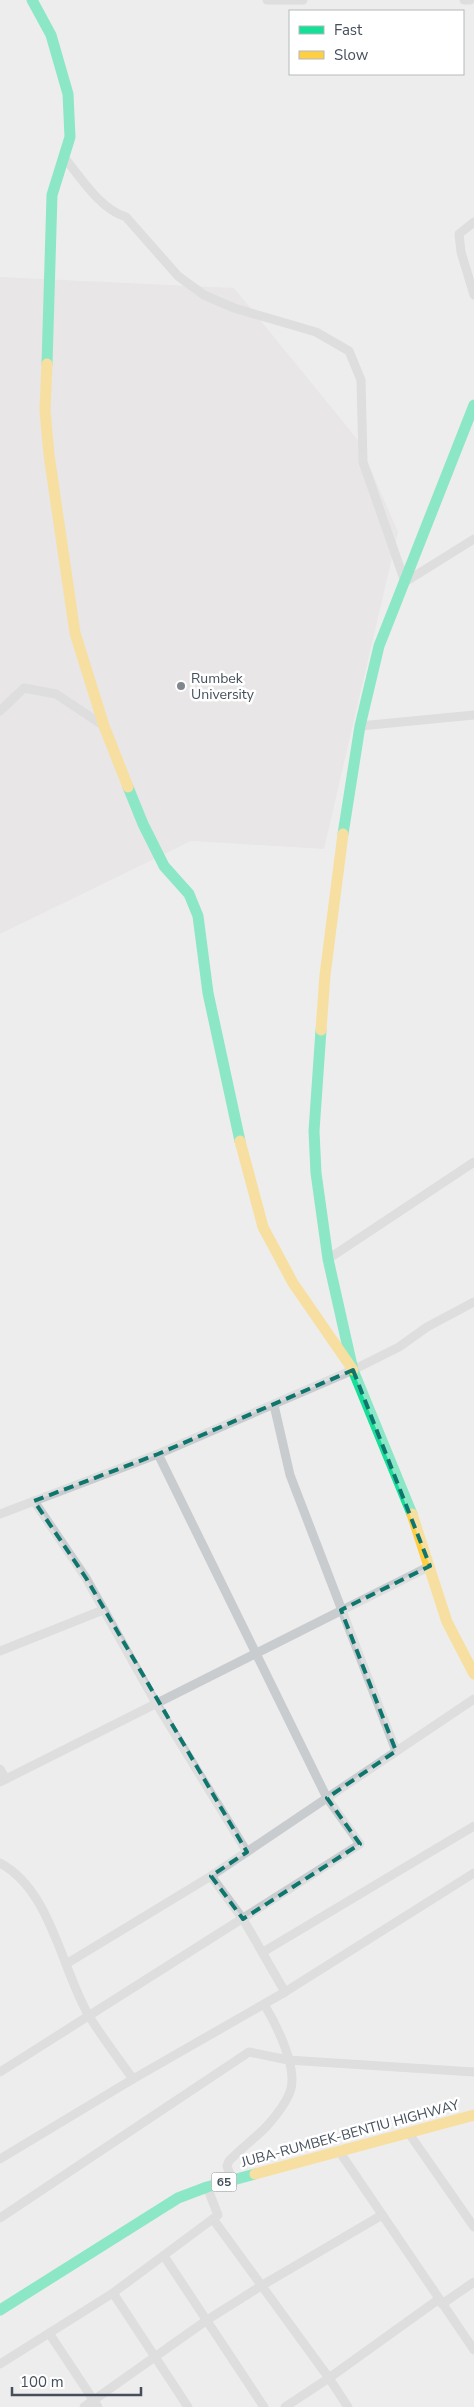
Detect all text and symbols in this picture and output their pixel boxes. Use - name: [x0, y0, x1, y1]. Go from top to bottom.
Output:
- legend: [289, 10, 464, 75]
- text: Fast: [334, 20, 363, 40]
- text: Slow: [334, 45, 369, 65]
- place label: Rumbek University: [191, 669, 255, 704]
- marker: Rumbek University: [175, 680, 187, 692]
- street label: JUBA-RUMBEK-BENTIU HIGHWAY: [238, 2095, 462, 2172]
- road number: 65: [212, 2172, 236, 2192]
- scale bar: [12, 2364, 141, 2396]
- text: 100 m: [20, 2372, 64, 2392]

